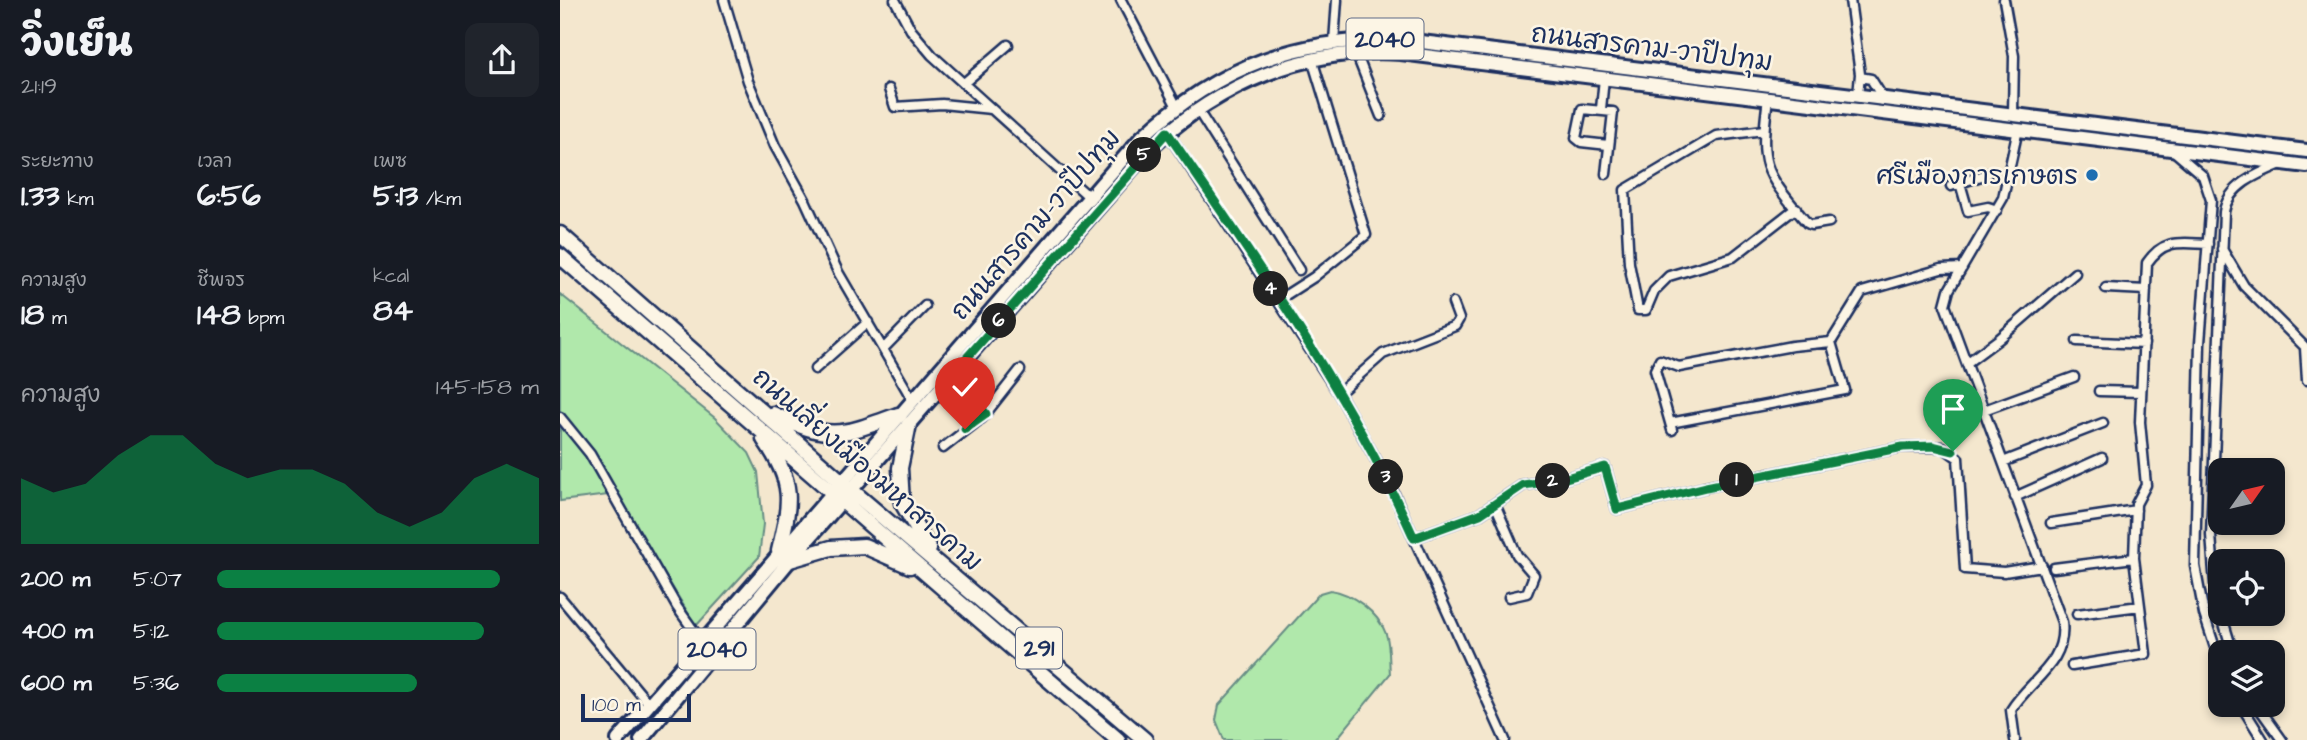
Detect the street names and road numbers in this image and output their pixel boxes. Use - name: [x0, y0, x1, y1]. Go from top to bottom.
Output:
- street label: ถนนสารคาม-วาปีปทุม: [1529, 15, 1775, 81]
- road number: 2040: [1346, 18, 1424, 60]
- street label: ถนนสารคาม-วาปีปทุม: [942, 121, 1129, 328]
- street label: ถนนเลี่ยงเมืองมหาสารคาม: [744, 354, 995, 580]
- road number: 2040: [678, 628, 756, 670]
- road number: 291: [1016, 628, 1062, 668]

